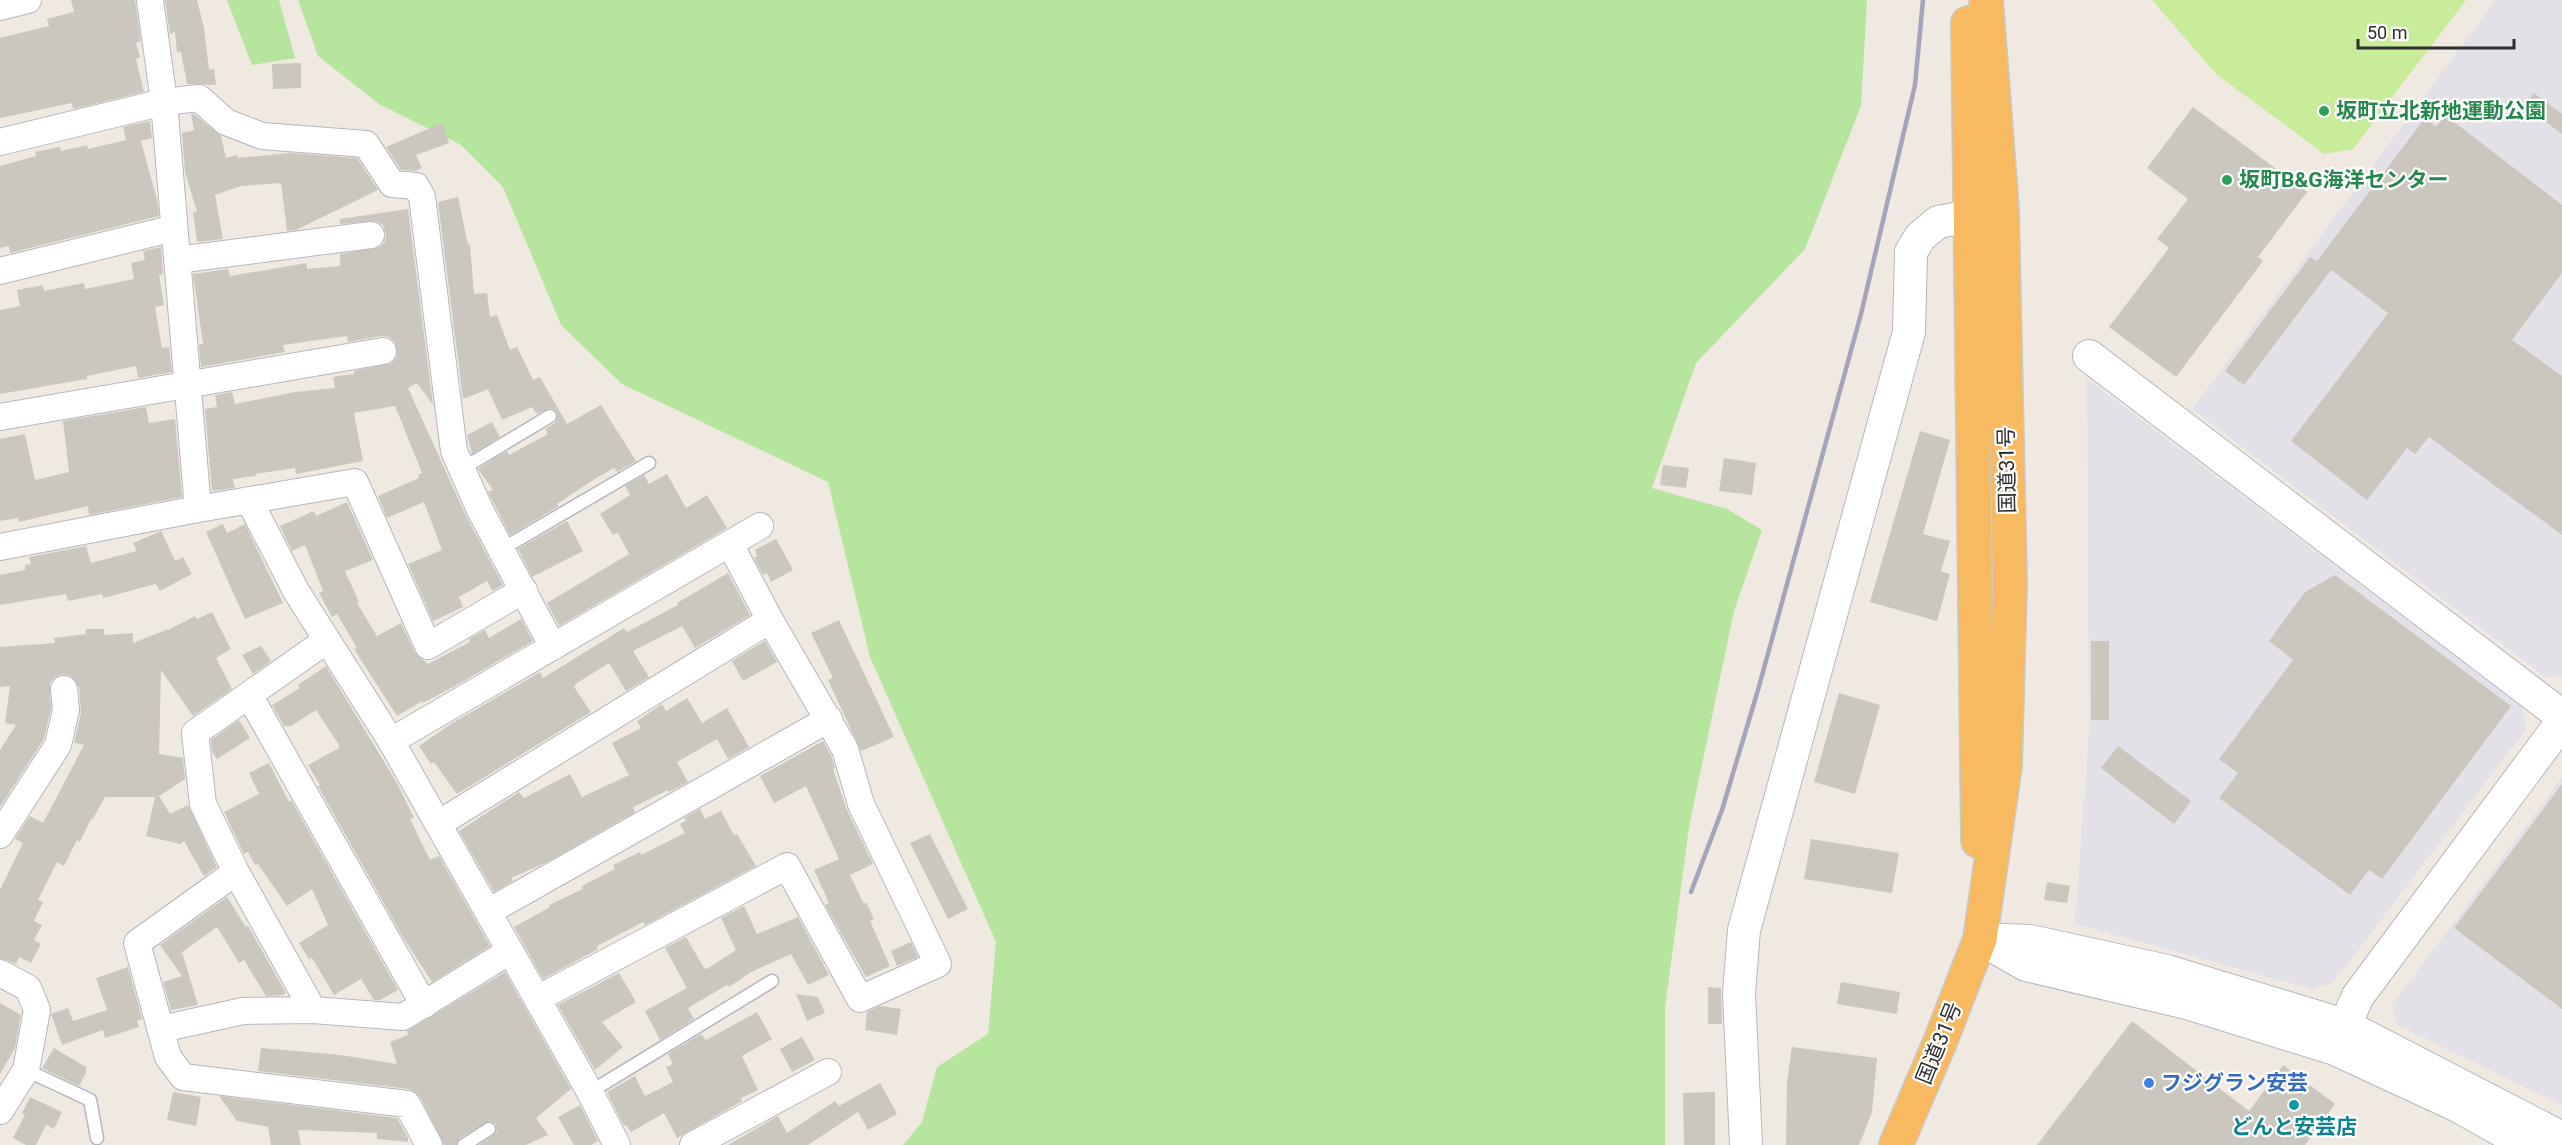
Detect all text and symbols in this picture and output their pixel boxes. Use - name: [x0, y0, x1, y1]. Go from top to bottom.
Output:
- scale bar: [2358, 12, 2514, 50]
- text: 50 m: [2367, 22, 2407, 43]
- place label: 坂町立北新地運動公園: [2336, 99, 2546, 123]
- marker: 坂町立北新地運動公園: [2317, 104, 2331, 118]
- place label: 坂町B&G海洋センター: [2239, 168, 2449, 192]
- marker: 坂町B&G海洋センター: [2220, 173, 2234, 187]
- street label: 国道31号: [1994, 426, 2020, 514]
- street label: 国道31号: [1912, 998, 1966, 1088]
- place label: フジグラン安芸: [2161, 1071, 2308, 1095]
- marker: フジグラン安芸: [2142, 1076, 2156, 1090]
- marker: どんと安芸店: [2287, 1098, 2301, 1112]
- place label: どんと安芸店: [2231, 1115, 2357, 1139]

